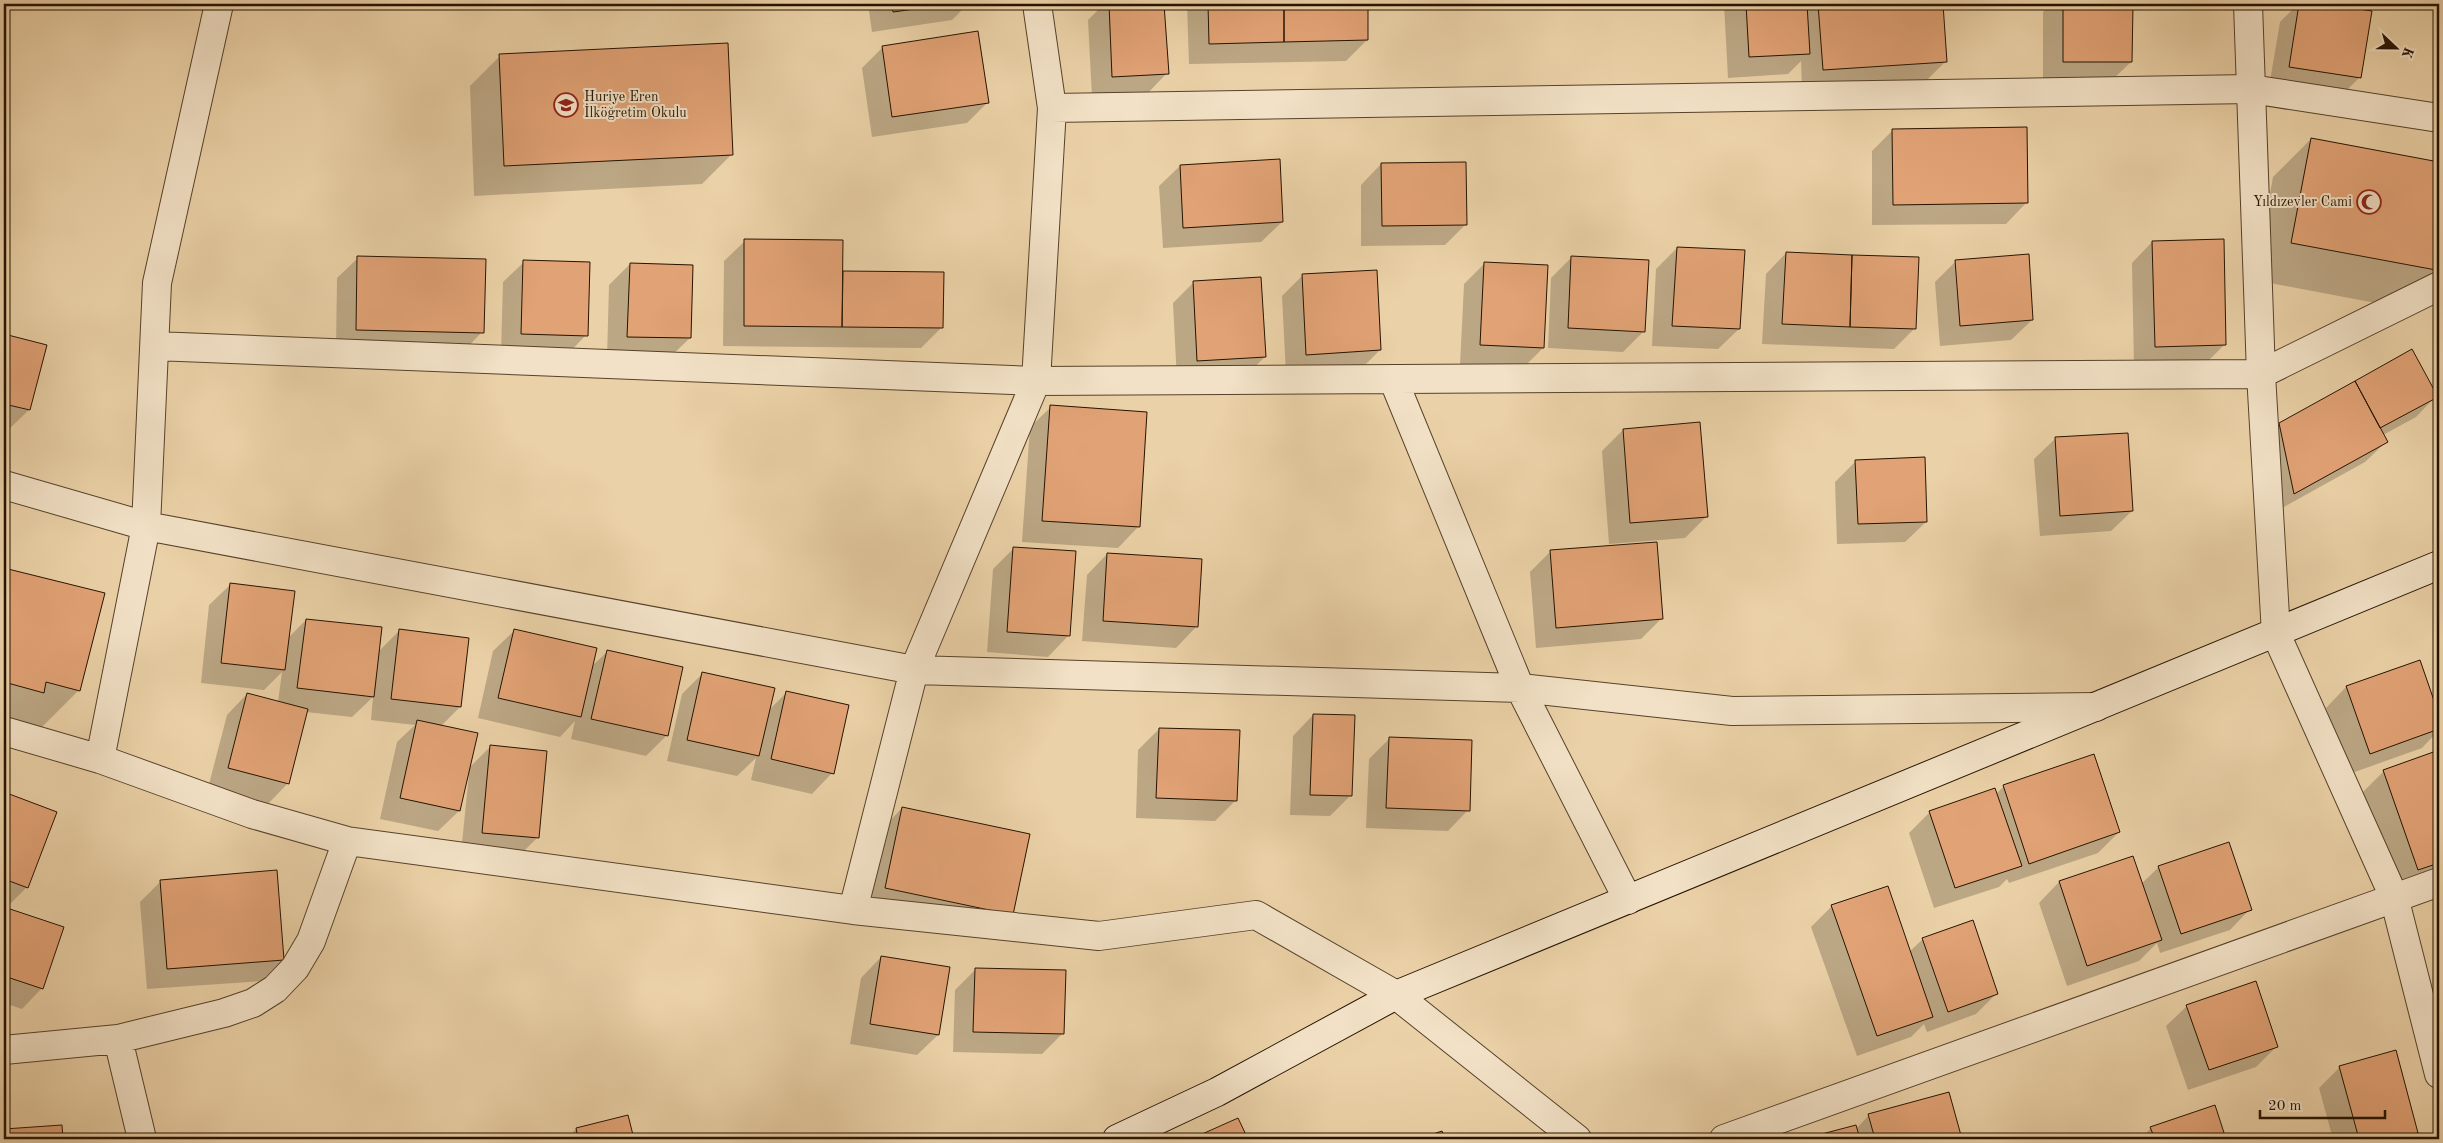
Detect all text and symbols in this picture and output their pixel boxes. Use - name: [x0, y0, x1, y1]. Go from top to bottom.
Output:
- north arrow: [2370, 22, 2420, 72]
- text: K: [2399, 45, 2416, 60]
- place label: Huriye Eren İlköğretim Okulu: [584, 90, 687, 120]
- school or university icon: Huriye Eren İlköğretim Okulu: [553, 92, 579, 118]
- mosque icon: Yıldızevler Cami: [2356, 189, 2382, 215]
- place label: Yıldızevler Cami: [2253, 195, 2352, 209]
- scale bar: [2260, 1088, 2386, 1120]
- text: 20 m: [2268, 1099, 2302, 1114]

